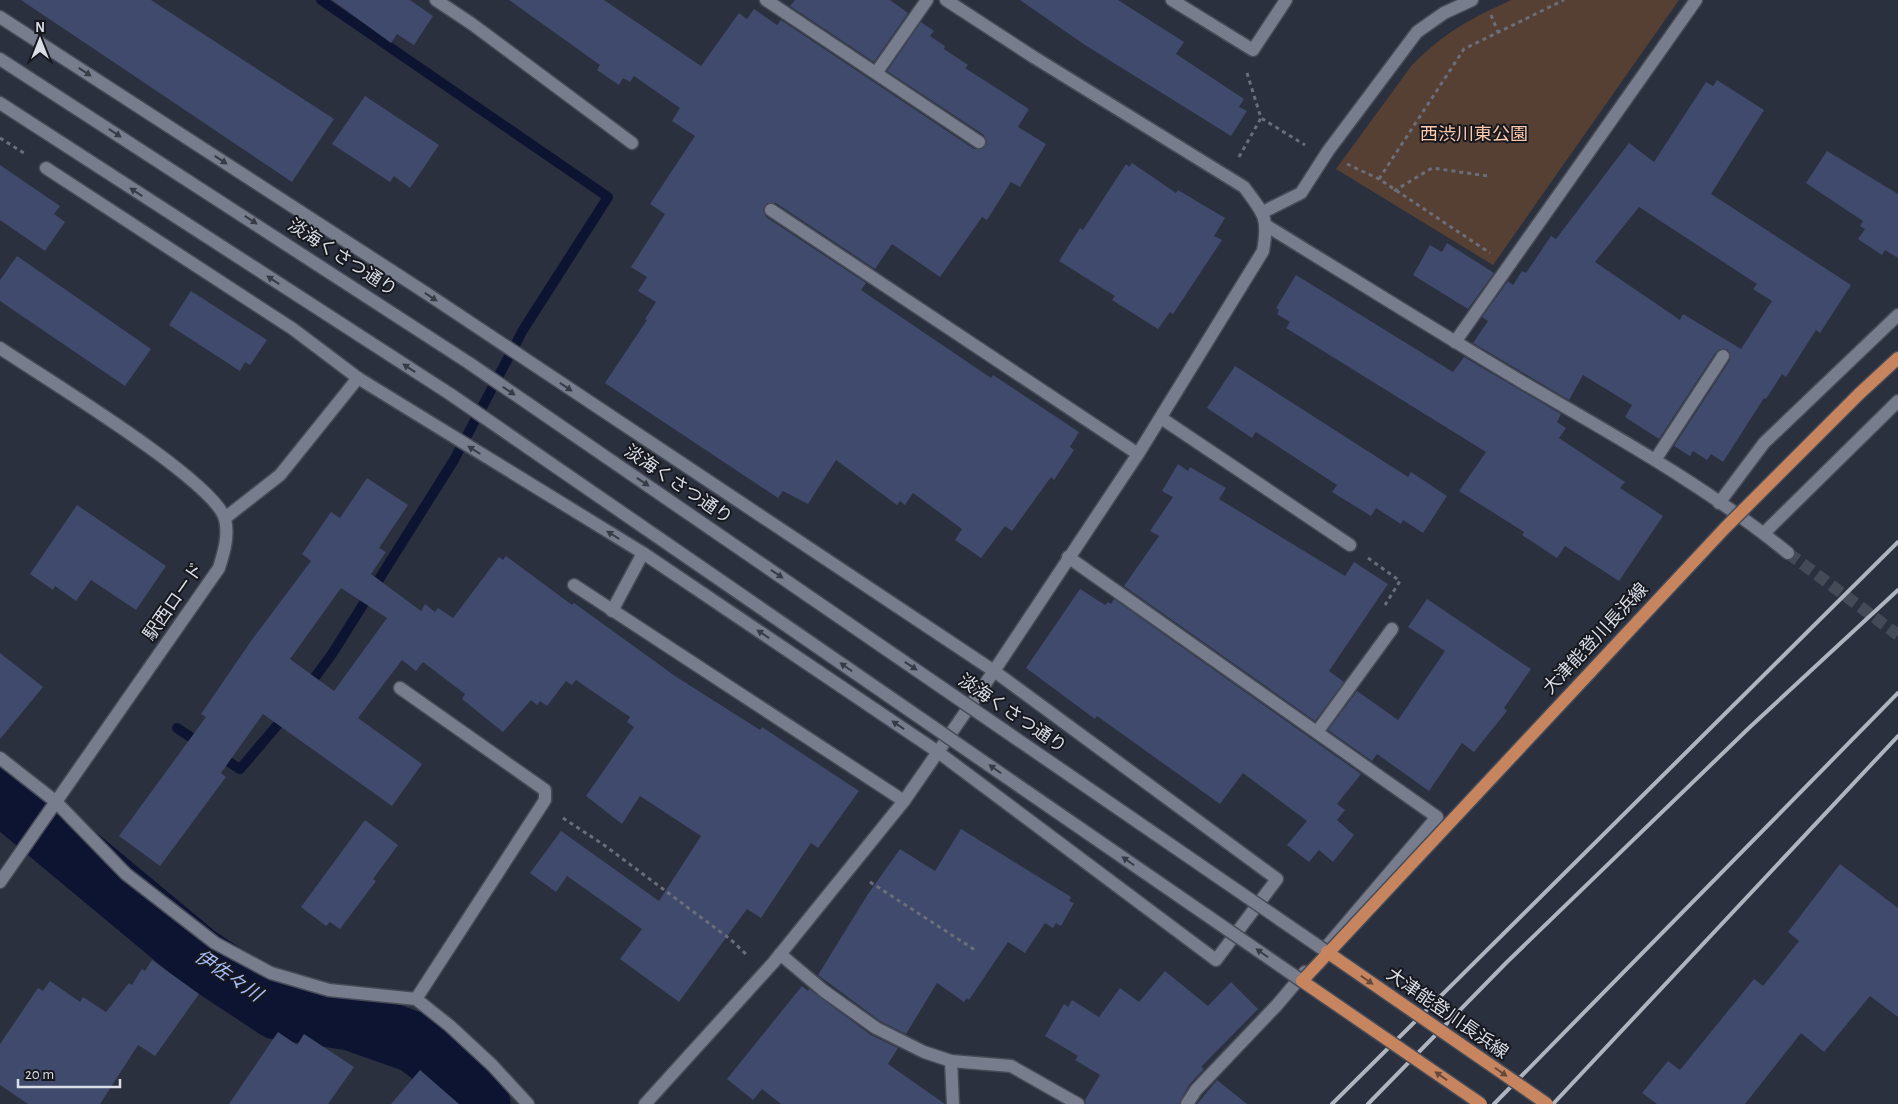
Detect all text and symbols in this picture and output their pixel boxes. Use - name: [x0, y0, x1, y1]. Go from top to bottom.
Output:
- north arrow: [15, 15, 65, 65]
- text: N: [35, 21, 45, 35]
- one-way arrow: [78, 67, 92, 77]
- park label: 西渋川東公園: [1420, 125, 1528, 144]
- one-way arrow: [108, 128, 121, 137]
- one-way arrow: [214, 156, 228, 165]
- one-way arrow: [130, 187, 143, 196]
- street label: 淡海くさつ通り: [284, 214, 401, 300]
- one-way arrow: [245, 216, 258, 225]
- one-way arrow: [266, 275, 279, 285]
- one-way arrow: [424, 292, 437, 301]
- one-way arrow: [403, 363, 416, 373]
- one-way arrow: [559, 382, 573, 391]
- one-way arrow: [502, 386, 516, 395]
- street label: 淡海くさつ通り: [621, 441, 736, 528]
- one-way arrow: [468, 445, 481, 454]
- one-way arrow: [636, 477, 650, 487]
- one-way arrow: [606, 530, 620, 539]
- street label: 駅西ロード: [141, 560, 207, 644]
- one-way arrow: [770, 569, 784, 579]
- street label: 大津能登川長浜線: [1539, 579, 1652, 698]
- one-way arrow: [756, 629, 770, 639]
- one-way arrow: [904, 661, 918, 671]
- one-way arrow: [840, 662, 853, 672]
- street label: 淡海くさつ通り: [955, 670, 1070, 757]
- one-way arrow: [891, 720, 905, 729]
- one-way arrow: [988, 764, 1001, 774]
- one-way arrow: [1122, 856, 1135, 866]
- water label: 伊佐々川: [191, 946, 267, 1006]
- one-way arrow: [1255, 948, 1269, 958]
- street label: 大津能登川長浜線: [1383, 964, 1512, 1063]
- one-way arrow: [1361, 975, 1374, 985]
- scale bar: [18, 1056, 120, 1088]
- text: 20 m: [25, 1067, 54, 1082]
- one-way arrow: [1494, 1067, 1508, 1077]
- one-way arrow: [1434, 1071, 1448, 1081]

